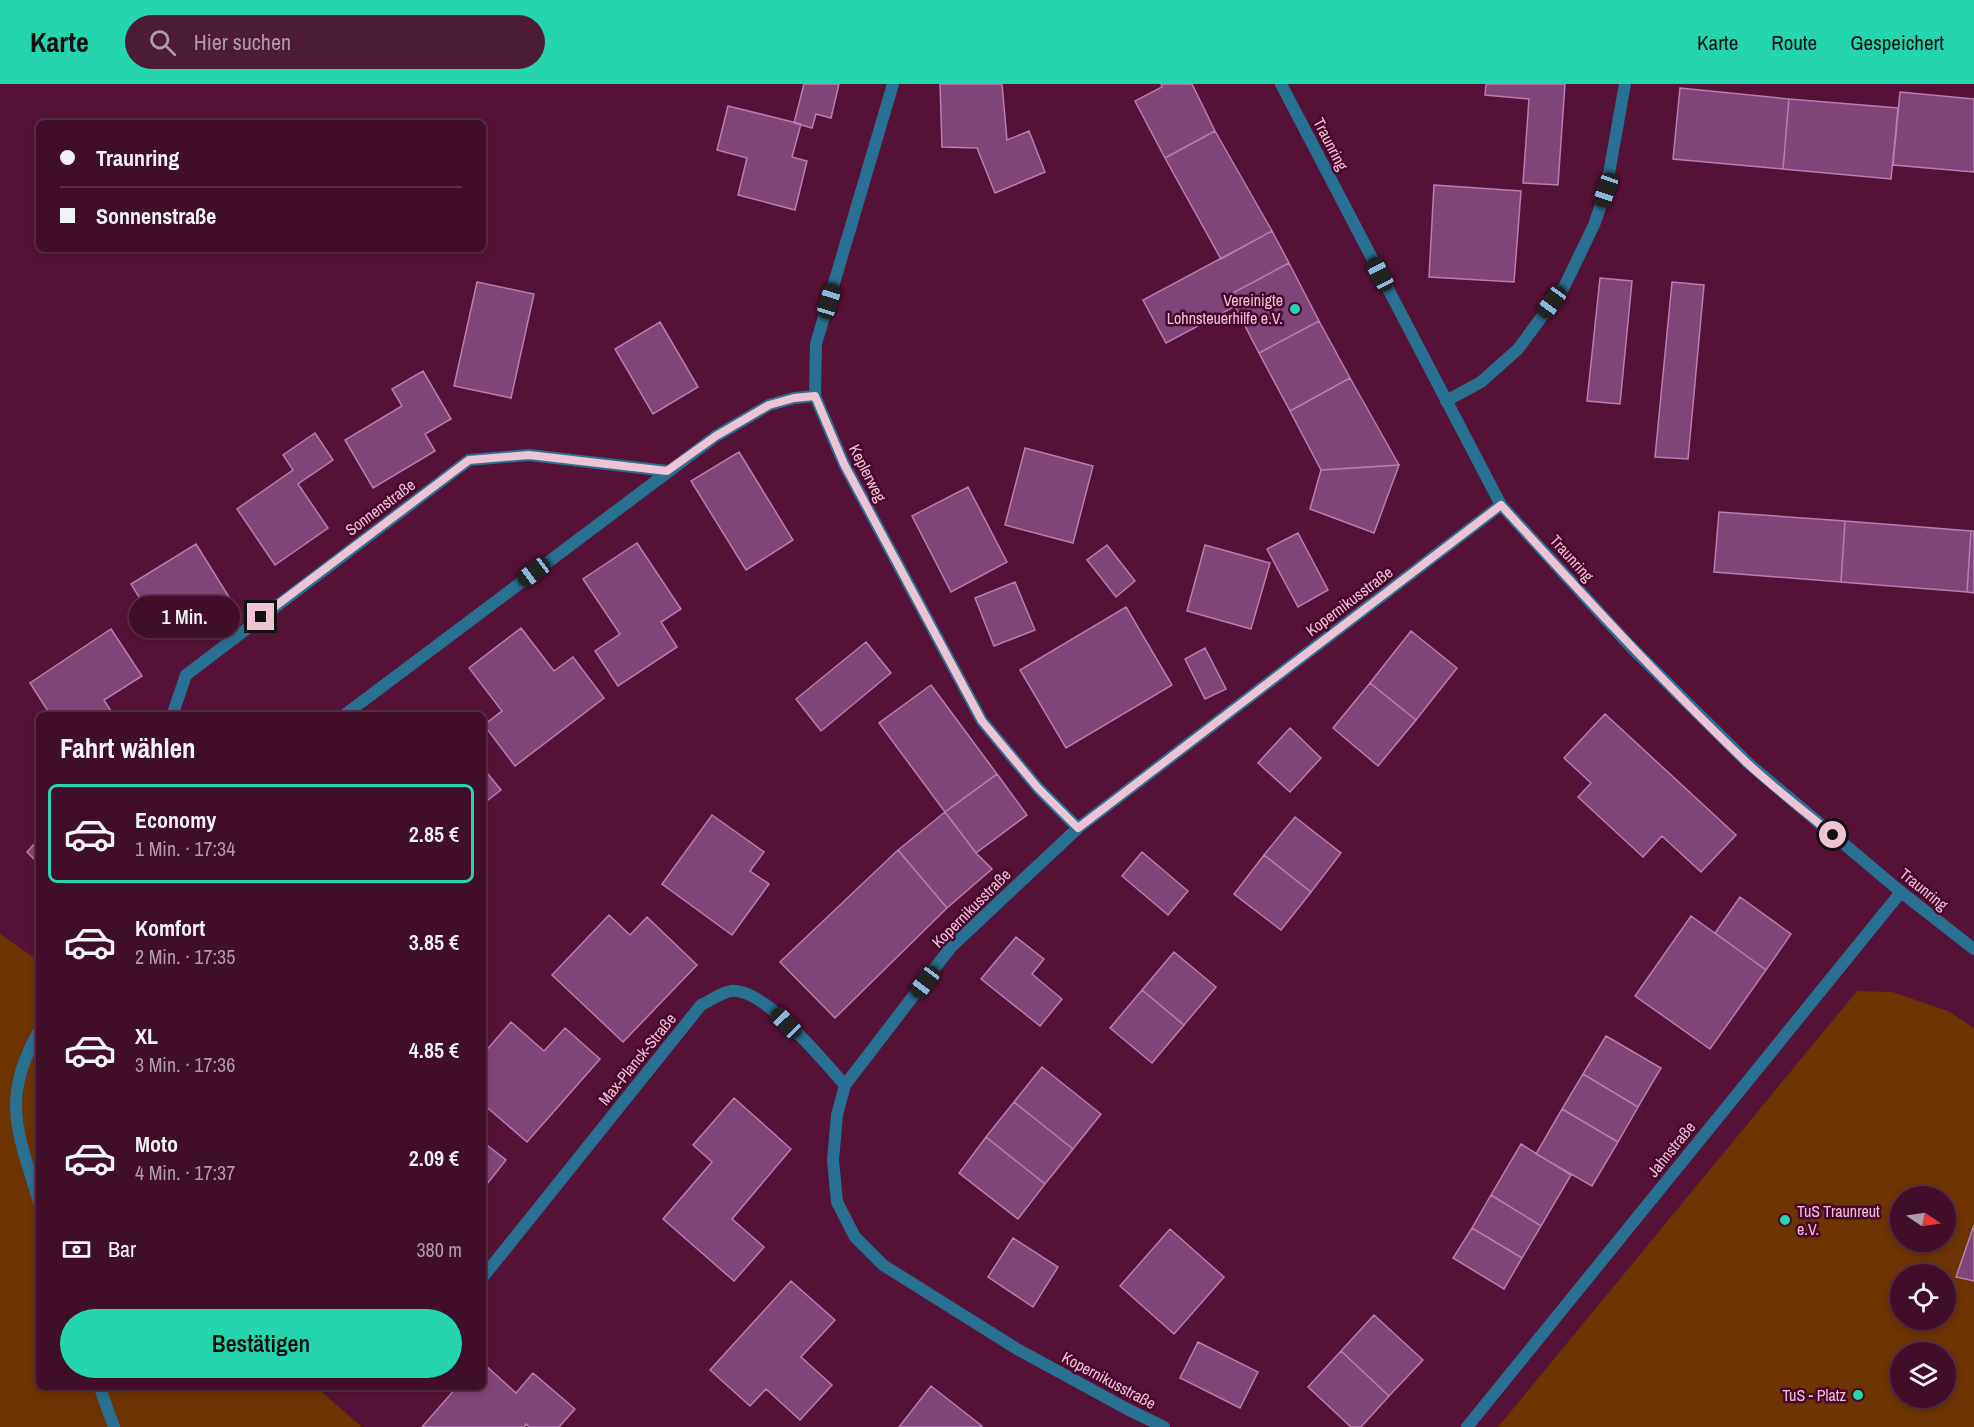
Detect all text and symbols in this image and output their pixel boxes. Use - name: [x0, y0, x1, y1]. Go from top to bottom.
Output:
- search box: [125, 15, 545, 69]
- text: Karte: [30, 23, 89, 61]
- icon: search: [146, 26, 179, 59]
- text: Hier suchen: [194, 27, 291, 57]
- text: Karte: [1697, 28, 1738, 57]
- text: Route: [1771, 28, 1817, 57]
- text: Gespeichert: [1850, 28, 1944, 57]
- street label: Traunring: [1308, 114, 1354, 175]
- text: Traunring: [96, 143, 179, 173]
- car: [1592, 170, 1620, 210]
- text: Sonnenstraße: [96, 201, 216, 231]
- car: [1364, 254, 1396, 294]
- car: [815, 281, 843, 321]
- car: [1534, 282, 1570, 322]
- place label: Vereinigte Lohnsteuerhilfe e.V.: [1167, 289, 1283, 329]
- marker: Vereinigte Lohnsteuerhilfe e.V.: [1288, 302, 1302, 316]
- street label: Keplerweg: [844, 440, 892, 506]
- street label: Sonnenstraße: [340, 473, 420, 541]
- street label: Traunring: [1545, 530, 1600, 587]
- car: [514, 554, 554, 590]
- street label: Kopernikusstraße: [1301, 561, 1397, 641]
- callout: 1 Min.: [129, 596, 240, 638]
- text: 1 Min.: [161, 603, 208, 630]
- route end: [247, 603, 274, 630]
- text: Fahrt wählen: [60, 730, 196, 766]
- text: Economy: [135, 805, 216, 835]
- icon: car: [63, 807, 117, 861]
- text: 2.85 €: [409, 819, 459, 849]
- route start: [1819, 821, 1846, 848]
- text: 1 Min. · 17:34: [135, 835, 235, 862]
- street label: Traunring: [1895, 863, 1953, 916]
- street label: Kopernikusstraße: [927, 864, 1015, 952]
- text: Komfort: [135, 913, 205, 943]
- icon: car: [63, 915, 117, 969]
- text: 3.85 €: [409, 927, 459, 957]
- text: 2 Min. · 17:35: [135, 943, 235, 970]
- car: [907, 962, 943, 1002]
- car: [767, 1004, 805, 1042]
- street label: Max-Planck-Straße: [593, 1008, 681, 1110]
- text: XL: [135, 1021, 158, 1051]
- icon: car: [63, 1023, 117, 1077]
- text: 4.85 €: [409, 1035, 459, 1065]
- text: 3 Min. · 17:36: [135, 1051, 235, 1078]
- street label: Jahnstraße: [1642, 1117, 1700, 1181]
- text: Moto: [135, 1129, 178, 1159]
- icon: car: [63, 1131, 117, 1185]
- text: 2.09 €: [409, 1143, 459, 1173]
- text: 4 Min. · 17:37: [135, 1159, 235, 1186]
- north arrow: [1890, 1186, 1956, 1252]
- map controls: [1890, 1186, 1956, 1408]
- place label: TuS Traunreut e.V.: [1797, 1200, 1880, 1240]
- marker: TuS Traunreut e.V.: [1778, 1213, 1792, 1227]
- icon: cash: [60, 1233, 93, 1266]
- text: Bar: [108, 1234, 136, 1264]
- text: 380 m: [416, 1236, 462, 1263]
- button: locate: [1890, 1264, 1956, 1330]
- button: Bestätigen: [60, 1309, 462, 1378]
- button: layers: [1890, 1342, 1956, 1408]
- street label: Kopernikusstraße: [1058, 1346, 1160, 1414]
- place label: TuS - Platz: [1782, 1384, 1846, 1406]
- marker: TuS - Platz: [1851, 1388, 1865, 1402]

